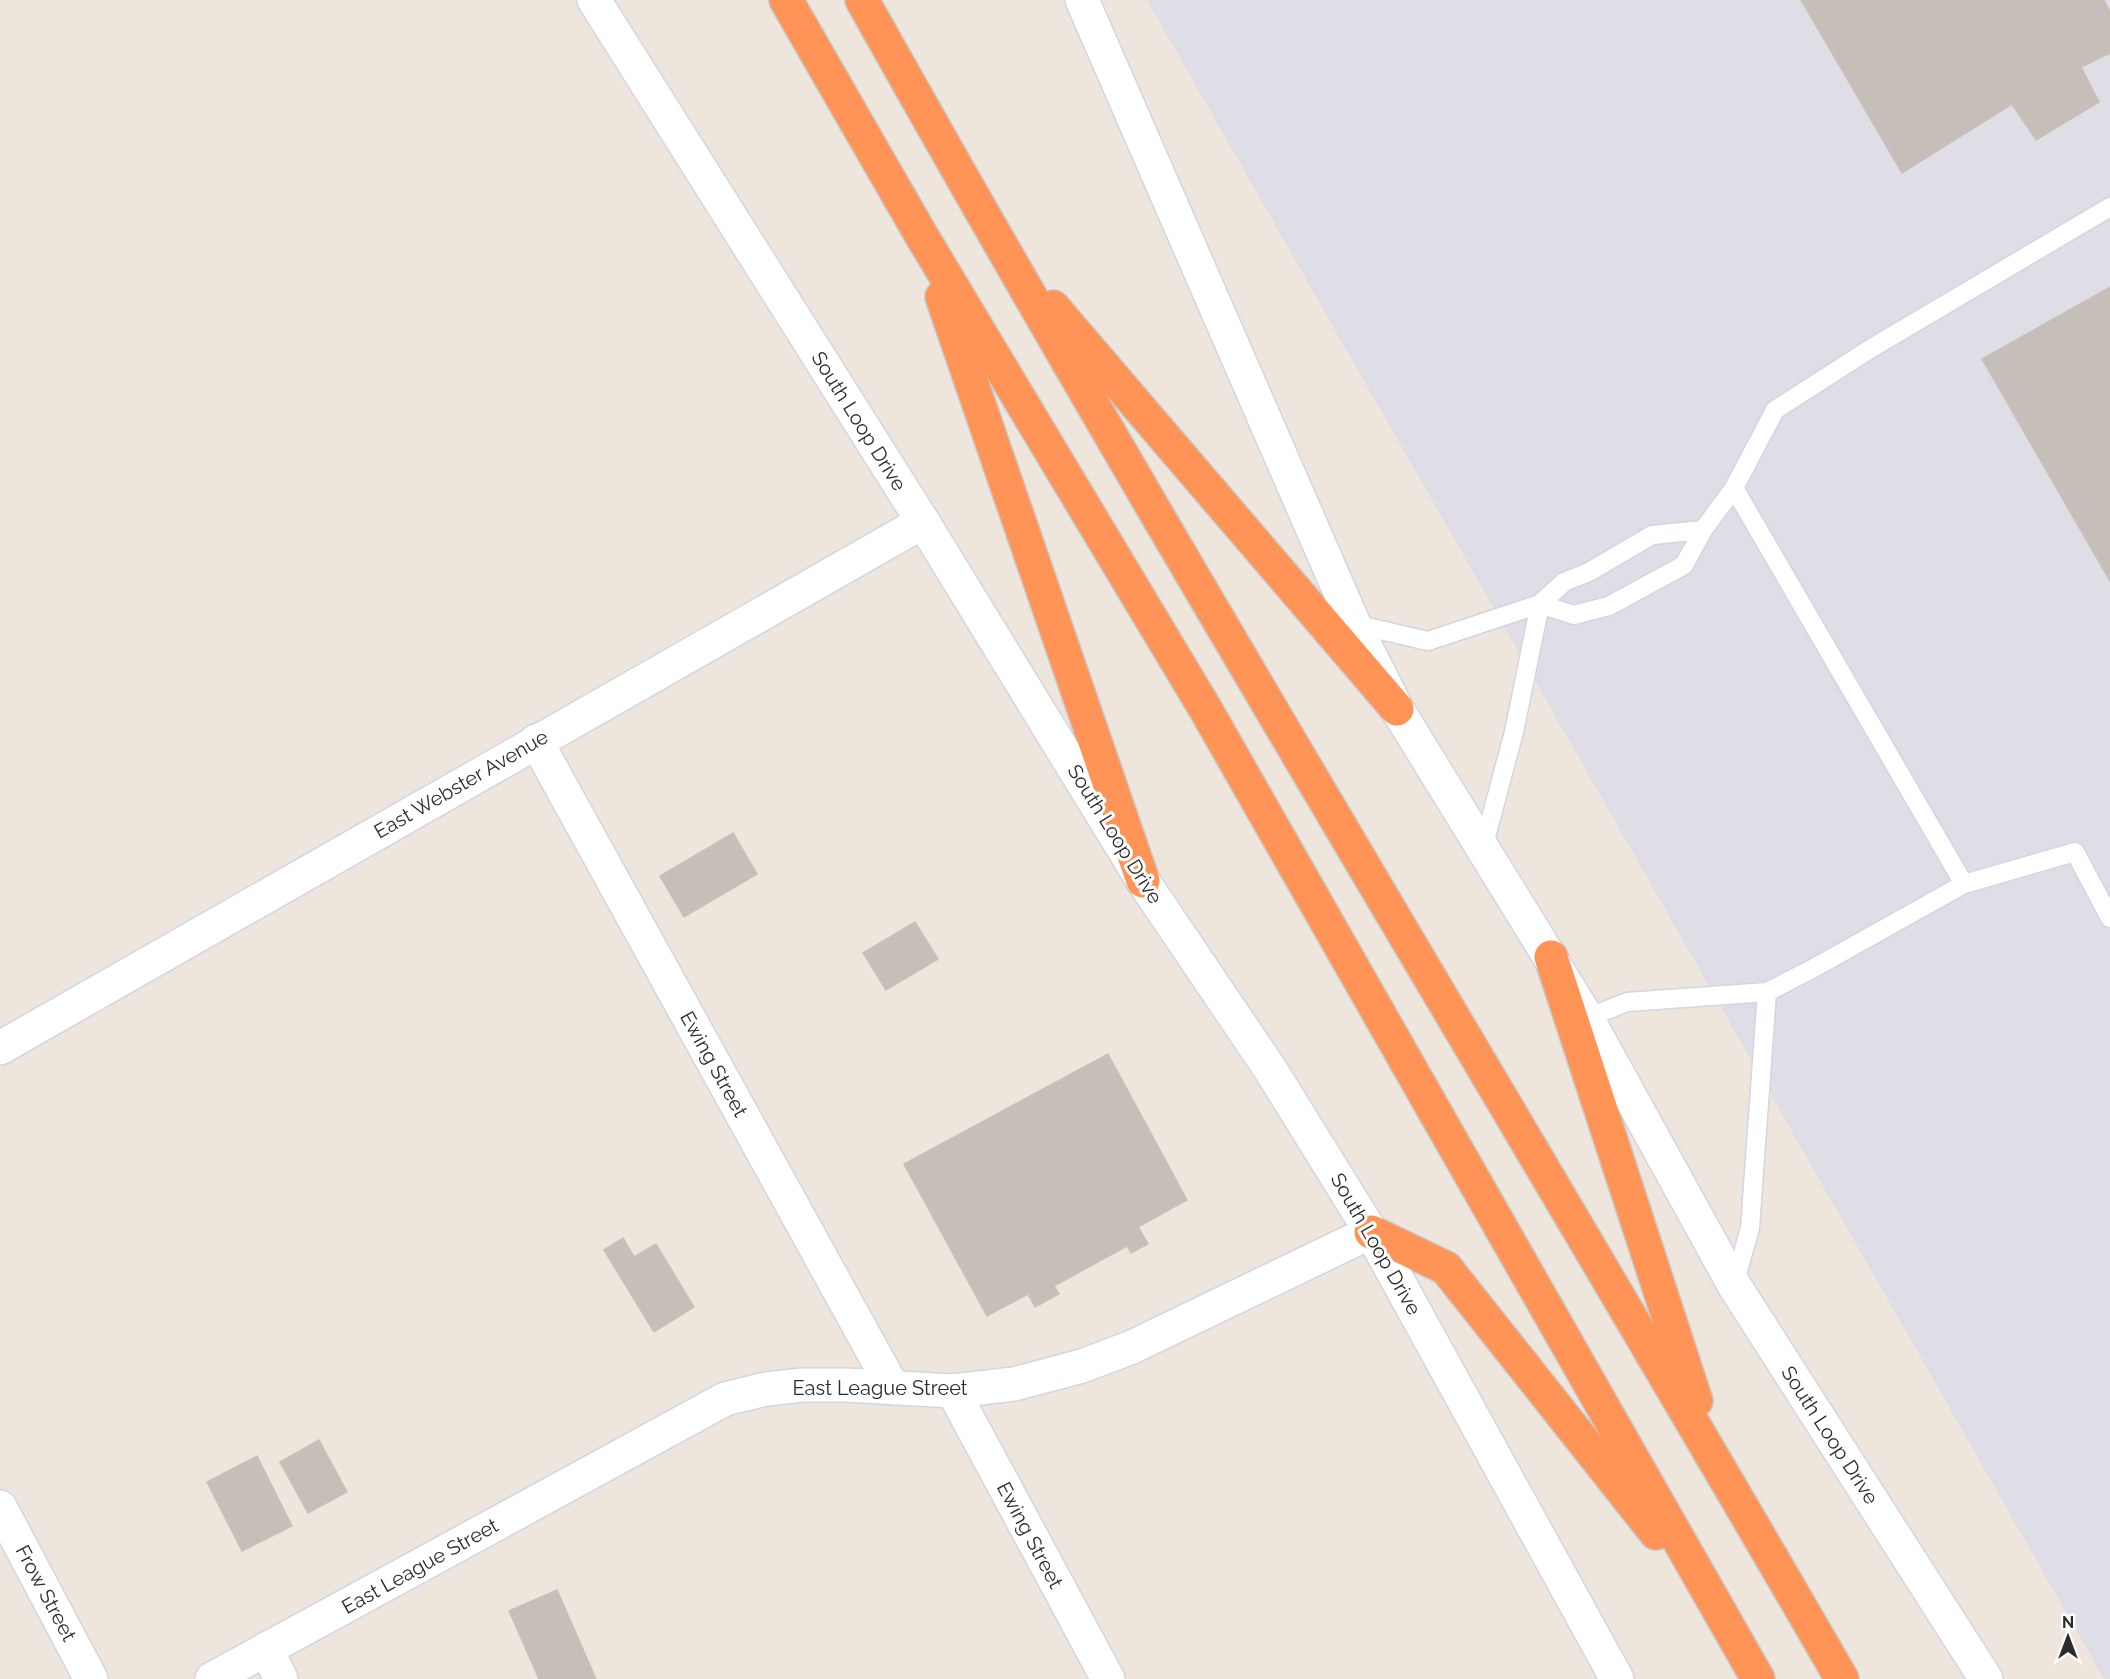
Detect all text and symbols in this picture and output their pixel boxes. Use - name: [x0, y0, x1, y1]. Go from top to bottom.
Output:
- street label: South Loop Drive: [806, 347, 912, 495]
- street label: East Webster Avenue: [370, 724, 552, 844]
- street label: South Loop Drive: [1062, 760, 1168, 908]
- street label: Ewing Street: [675, 1007, 753, 1121]
- street label: South Loop Drive: [1326, 1169, 1426, 1319]
- street label: South Loop Drive: [1776, 1361, 1884, 1509]
- street label: East League Street: [792, 1376, 968, 1400]
- street label: Ewing Street: [992, 1478, 1068, 1593]
- street label: East League Street: [338, 1513, 503, 1619]
- street label: Frow Street: [11, 1541, 82, 1645]
- north arrow: [2038, 1607, 2098, 1667]
- text: N: [2062, 1613, 2074, 1632]

